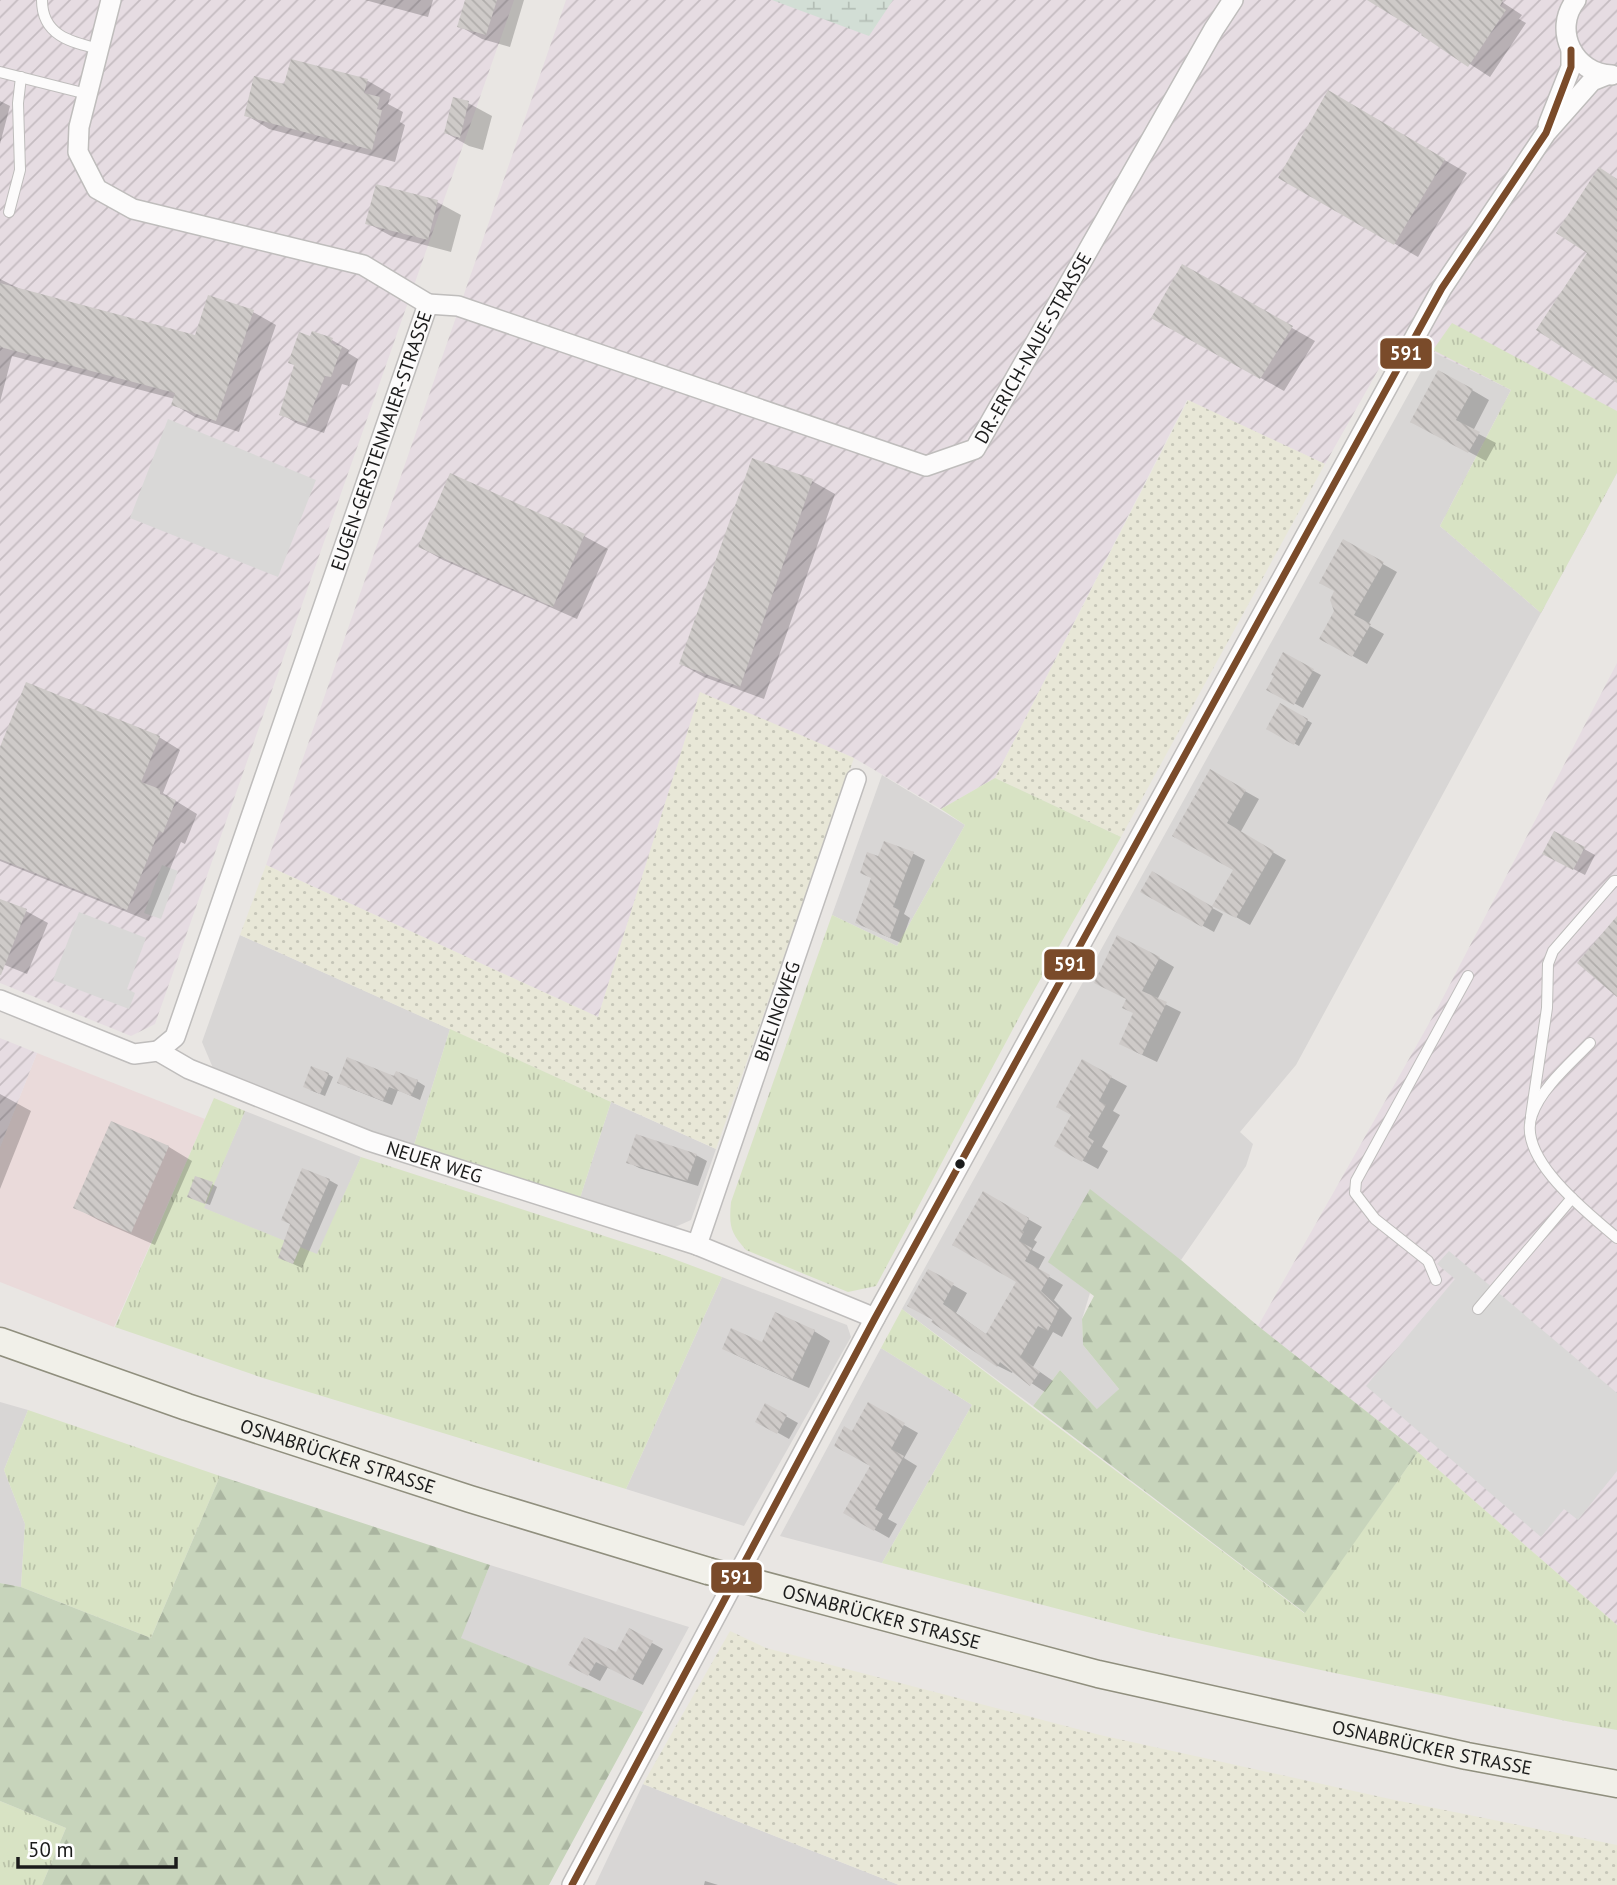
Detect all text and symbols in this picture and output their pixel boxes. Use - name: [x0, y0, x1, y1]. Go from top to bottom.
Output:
- street label: DR.-ERICH-NAUE-STRASSE: [969, 248, 1096, 448]
- street label: EUGEN-GERSTENMAIER-STRASSE: [325, 308, 437, 574]
- line badge: 591: [1379, 337, 1433, 370]
- text: 591: [1390, 341, 1422, 365]
- line badge: 591: [1043, 948, 1096, 981]
- text: 591: [1054, 952, 1086, 976]
- street label: BIELINGWEG: [749, 958, 805, 1064]
- street label: NEUER WEG: [384, 1135, 485, 1188]
- unlabelled marker: [953, 1157, 967, 1171]
- street label: OSNABRÜCKER STRASSE: [237, 1413, 439, 1499]
- line badge: 591: [710, 1561, 763, 1594]
- text: 591: [720, 1565, 752, 1589]
- street label: OSNABRÜCKER STRASSE: [780, 1579, 983, 1654]
- street label: OSNABRÜCKER STRASSE: [1330, 1714, 1534, 1780]
- scale bar: [18, 1826, 175, 1870]
- text: 50 m: [28, 1836, 74, 1863]

